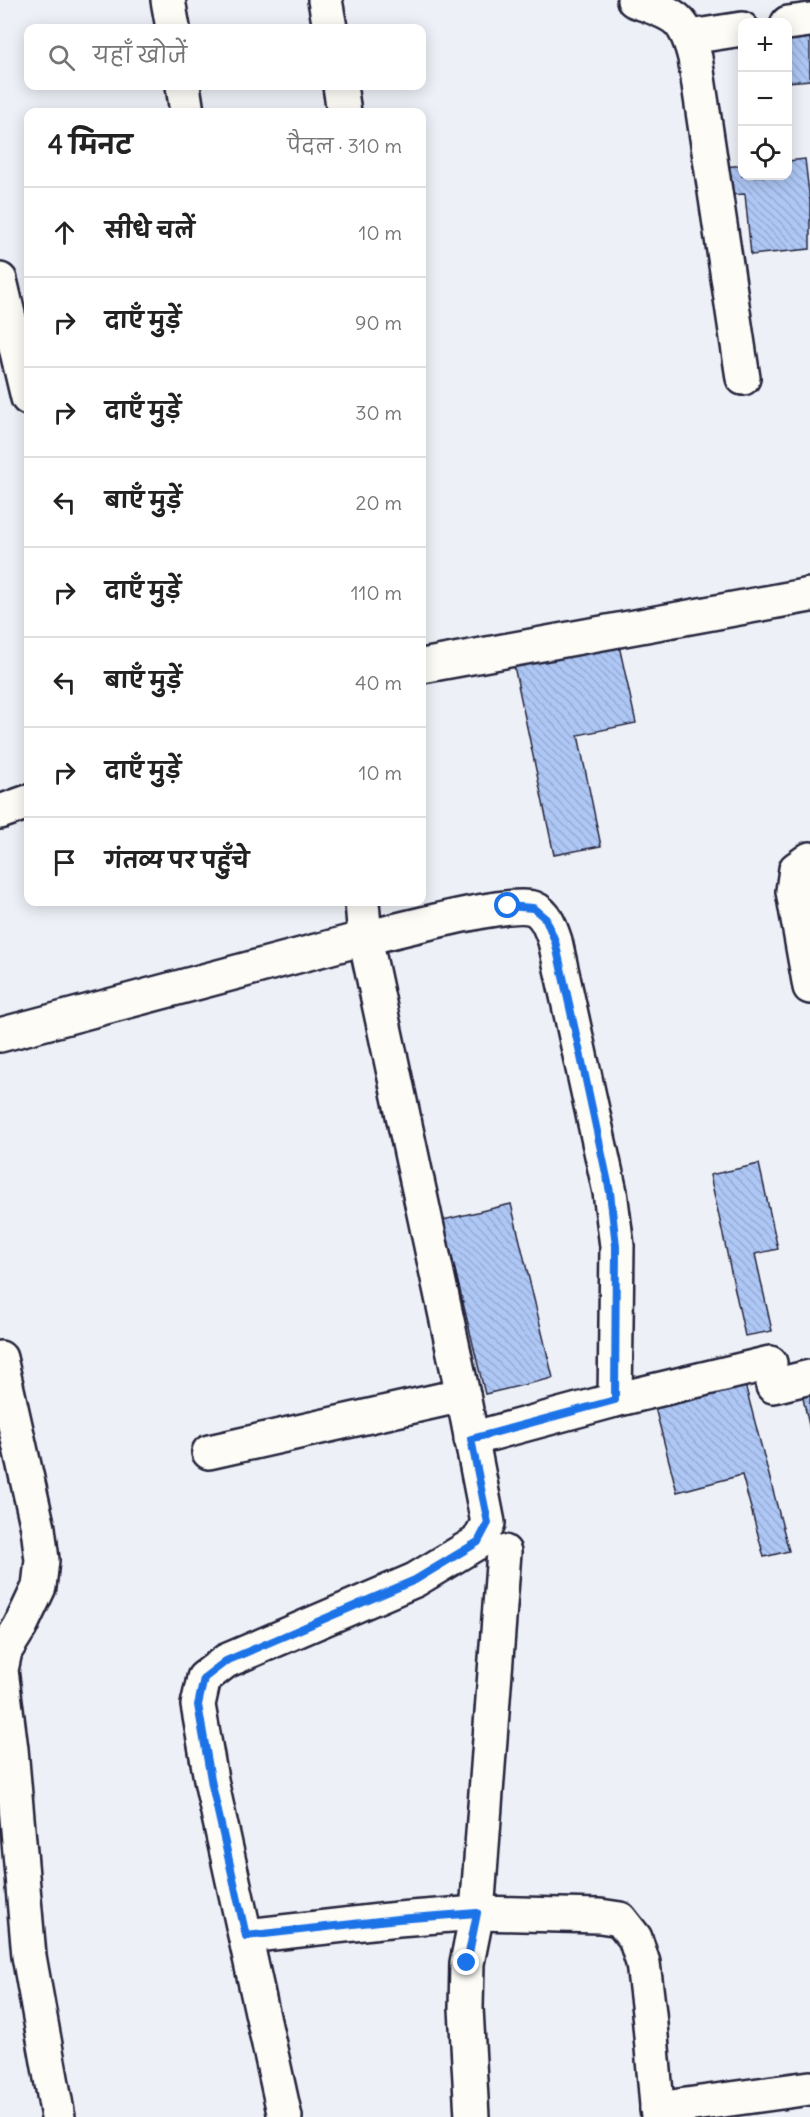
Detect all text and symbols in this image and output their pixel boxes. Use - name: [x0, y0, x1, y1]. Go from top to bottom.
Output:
- map controls: [738, 18, 792, 180]
- button: +: [738, 18, 792, 72]
- search box: [24, 24, 426, 90]
- icon: search: [45, 41, 78, 74]
- text: यहाँ खोजें: [93, 41, 187, 69]
- button: −: [738, 72, 792, 126]
- button: locate: [738, 126, 792, 180]
- text: 4 मिनट: [48, 128, 132, 161]
- text: पैदल · 310 m: [287, 133, 402, 158]
- icon: ahead: [48, 216, 81, 249]
- text: सीधे चलें: [105, 216, 195, 244]
- text: 10 m: [359, 220, 402, 245]
- icon: right: [48, 306, 81, 339]
- text: दाएँ मुड़ें: [105, 306, 181, 334]
- text: 90 m: [355, 310, 402, 335]
- icon: right: [48, 396, 81, 429]
- text: दाएँ मुड़ें: [105, 396, 181, 424]
- text: 30 m: [355, 400, 402, 425]
- icon: left: [48, 486, 81, 519]
- text: बाएँ मुड़ें: [105, 486, 182, 514]
- text: 20 m: [356, 490, 402, 515]
- icon: right: [48, 576, 81, 609]
- text: दाएँ मुड़ें: [105, 576, 181, 604]
- text: 110 m: [351, 580, 402, 605]
- icon: left: [48, 666, 81, 699]
- text: बाएँ मुड़ें: [105, 666, 182, 694]
- text: 40 m: [355, 670, 402, 695]
- icon: right: [48, 756, 81, 789]
- text: दाएँ मुड़ें: [105, 756, 181, 784]
- text: 10 m: [359, 760, 402, 785]
- icon: arrive: [48, 846, 81, 879]
- text: गंतव्य पर पहुँचे: [105, 846, 249, 874]
- route start: [494, 892, 520, 918]
- route end: [453, 1949, 479, 1975]

